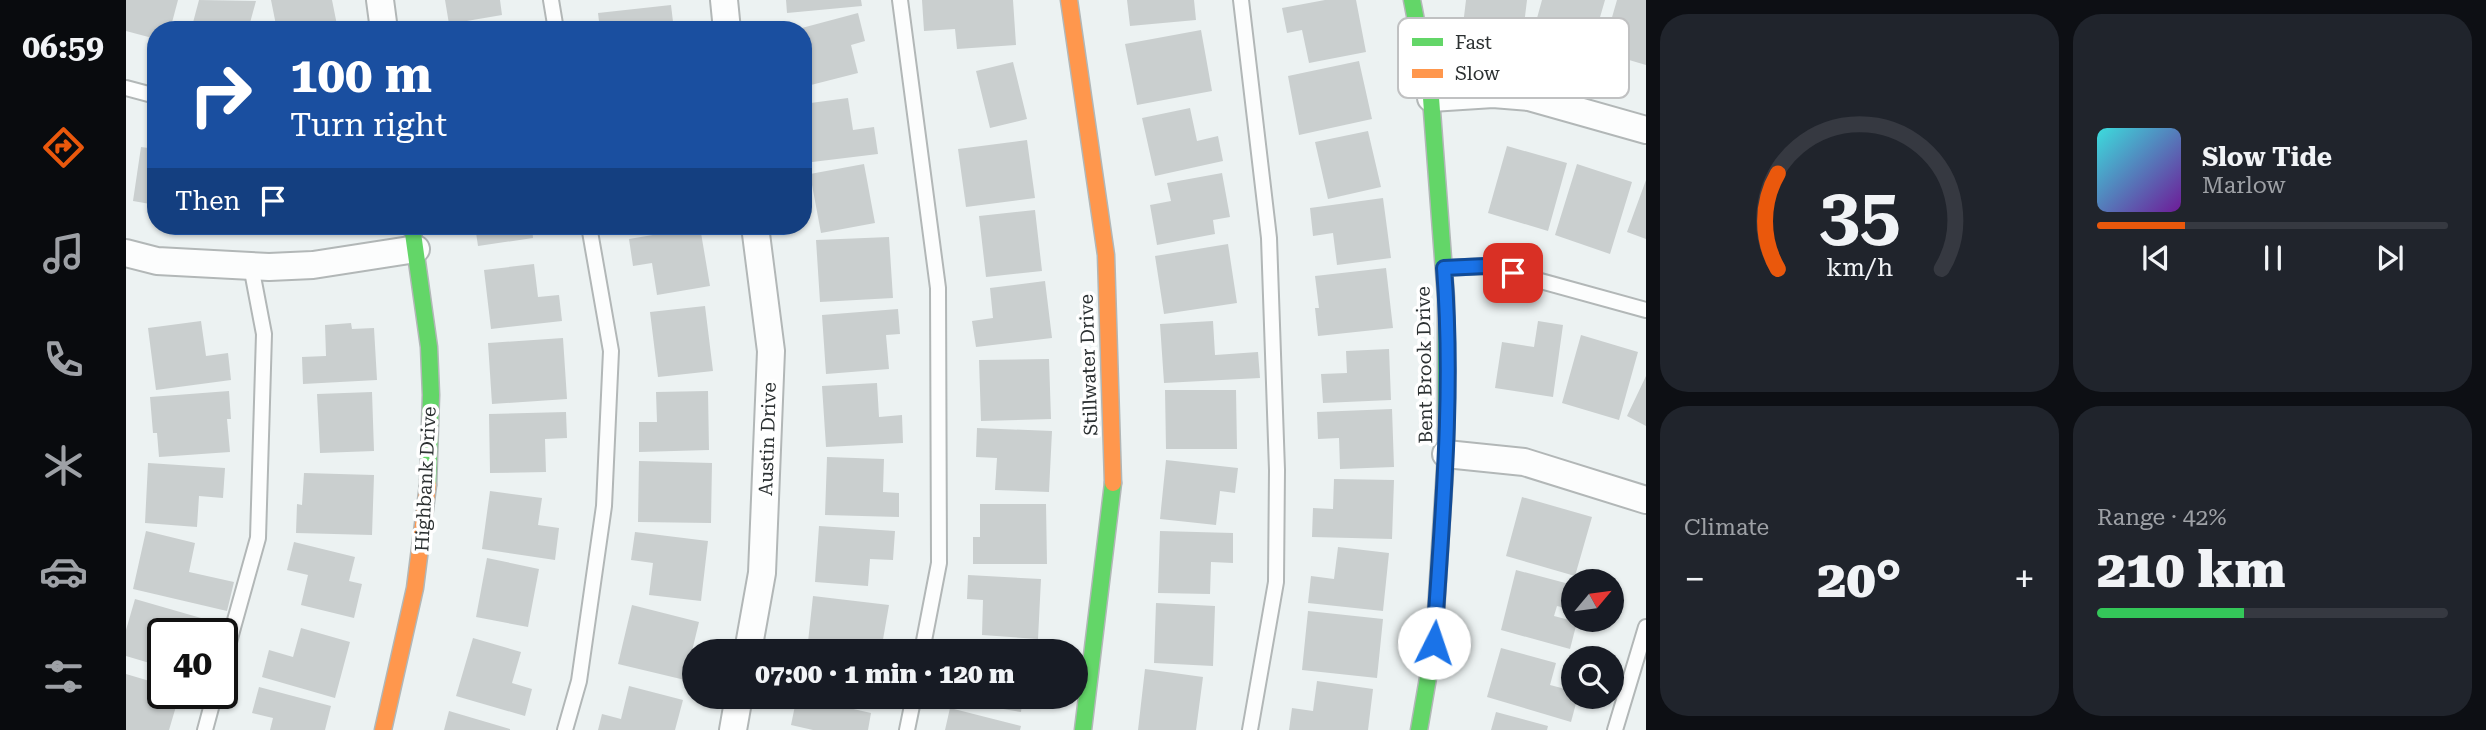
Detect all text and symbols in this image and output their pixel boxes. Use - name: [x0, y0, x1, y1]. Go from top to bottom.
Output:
- legend: [1398, 18, 1629, 98]
- text: 06:59: [22, 28, 104, 66]
- text: Fast: [1455, 31, 1492, 54]
- text: 100 m: [290, 47, 432, 104]
- icon: right: [175, 49, 266, 140]
- text: Slow: [1455, 62, 1500, 85]
- text: Turn right: [290, 106, 447, 144]
- icon: directions: [39, 123, 88, 172]
- text: Slow Tide: [2202, 142, 2332, 172]
- text: 35: [1819, 172, 1900, 257]
- text: Marlow: [2202, 172, 2285, 199]
- icon: arrive: [254, 182, 292, 220]
- text: Then: [175, 186, 240, 216]
- icon: music: [39, 229, 88, 278]
- icon: previous: [2137, 239, 2175, 277]
- icon: pause: [2254, 239, 2292, 277]
- icon: next: [2371, 239, 2409, 277]
- pin: [1483, 243, 1543, 303]
- text: km/h: [1826, 253, 1893, 282]
- icon: arrive: [1494, 254, 1532, 292]
- street label: Bent Brook Drive: [1412, 286, 1437, 444]
- street label: Stillwater Drive: [1075, 294, 1102, 436]
- icon: phone: [39, 335, 88, 384]
- street label: Austin Drive: [754, 382, 781, 496]
- street label: Highbank Drive: [410, 406, 441, 552]
- icon: climate: [39, 441, 88, 490]
- text: Range · 42%: [2097, 504, 2226, 531]
- text: Climate: [1684, 514, 1769, 541]
- text: 210 km: [2097, 539, 2285, 600]
- icon: car: [39, 547, 88, 596]
- text: 20°: [1817, 549, 1902, 610]
- text: −: [1684, 557, 1705, 601]
- text: +: [2014, 557, 2035, 601]
- north arrow: [1561, 569, 1624, 632]
- map controls: [1561, 569, 1624, 709]
- position arrow: [1397, 606, 1471, 680]
- speed limit sign: 40: [147, 618, 238, 709]
- button: search: [1561, 646, 1624, 709]
- icon: filters: [39, 652, 88, 701]
- text: 07:00 · 1 min · 120 m: [755, 659, 1015, 689]

